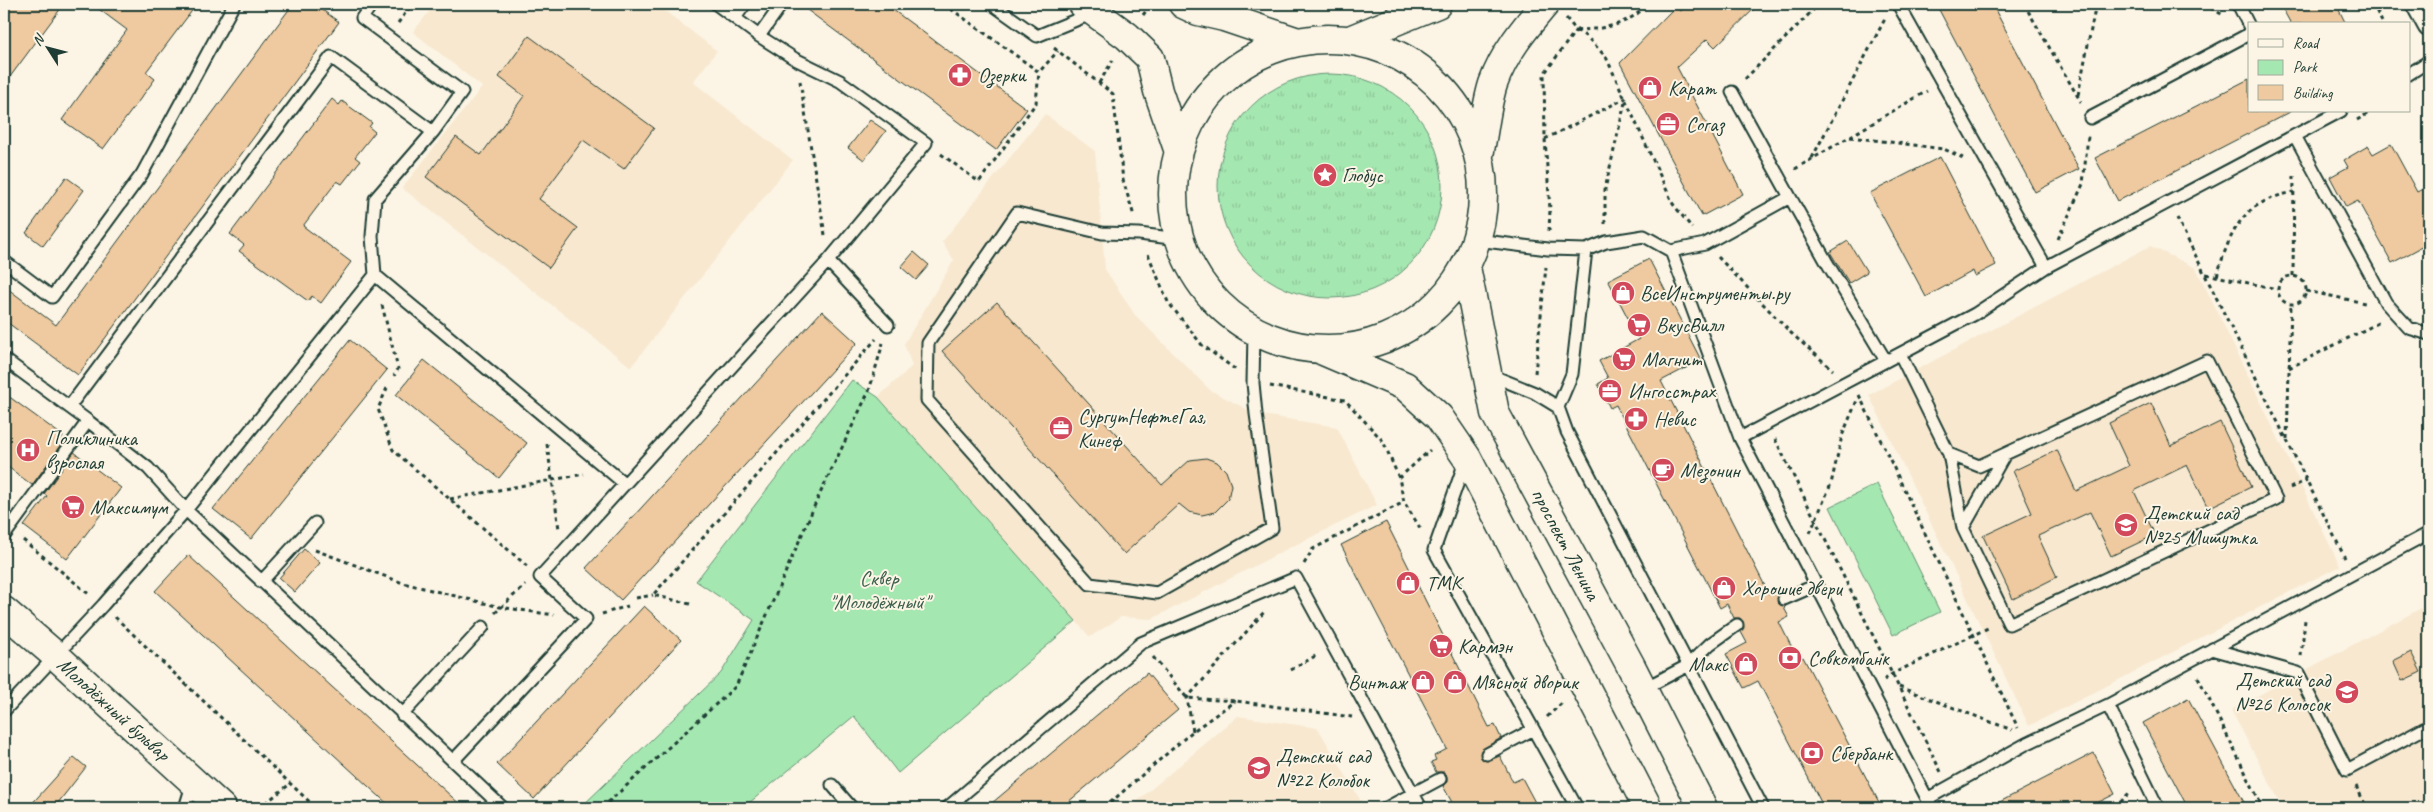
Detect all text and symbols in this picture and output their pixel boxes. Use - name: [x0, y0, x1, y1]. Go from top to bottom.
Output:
- north arrow: [22, 22, 72, 72]
- legend: [2248, 22, 2410, 112]
- text: N: [28, 30, 49, 49]
- text: Road: [2293, 34, 2320, 53]
- text: Park: [2293, 58, 2318, 77]
- pharmacy icon: Озерки: [947, 62, 973, 88]
- place label: Озерки: [978, 62, 1028, 89]
- shop icon: Карат: [1637, 75, 1663, 101]
- place label: Карат: [1668, 75, 1717, 101]
- text: Building: [2293, 84, 2333, 103]
- office icon: Согаз: [1655, 111, 1681, 137]
- place label: Согаз: [1686, 111, 1725, 137]
- place icon: Глобус: [1312, 162, 1338, 188]
- place label: Глобус: [1342, 162, 1384, 188]
- shop icon: ВсеИнструменты.ру: [1610, 280, 1636, 306]
- place label: ВсеИнструменты.ру: [1640, 280, 1791, 306]
- supermarket icon: ВкусВилл: [1626, 312, 1652, 338]
- place label: ВкусВилл: [1656, 312, 1725, 338]
- supermarket icon: Магнит: [1611, 346, 1637, 372]
- place label: Магнит: [1642, 346, 1703, 372]
- office icon: Ингосстрах: [1597, 378, 1623, 404]
- place label: Ингосстрах: [1628, 378, 1717, 404]
- place label: СургутНефтеГаз, Кинеф: [1078, 403, 1206, 453]
- pharmacy icon: Невис: [1623, 406, 1649, 432]
- place label: Невис: [1654, 406, 1697, 432]
- office icon: СургутНефтеГаз, Кинеф: [1048, 415, 1074, 441]
- place label: Поликлиника взрослая: [46, 425, 138, 475]
- hospital icon: Поликлиника взрослая: [15, 437, 41, 463]
- cafe icon: Мезонин: [1650, 457, 1676, 483]
- place label: Мезонин: [1680, 457, 1741, 484]
- street label: проспект Ленина: [1526, 483, 1607, 606]
- supermarket icon: Максимум: [60, 494, 86, 520]
- place label: Максимум: [90, 494, 169, 520]
- place label: Детский сад №25 Мишутка: [2144, 500, 2259, 550]
- school or university icon: Детский сад №25 Мишутка: [2113, 512, 2139, 538]
- park label: Сквер "Молодёжный": [829, 565, 933, 615]
- shop icon: ТМК: [1395, 570, 1421, 596]
- place label: ТМК: [1426, 570, 1465, 596]
- shop icon: Хорошие двери: [1711, 575, 1737, 601]
- place label: Хорошие двери: [1742, 575, 1844, 601]
- supermarket icon: Кармэн: [1428, 633, 1454, 659]
- place label: Кармэн: [1458, 633, 1513, 659]
- bank icon: Совкомбанк: [1777, 645, 1803, 671]
- place label: Совкомбанк: [1808, 645, 1890, 671]
- street label: Молодёжный бульвар: [52, 651, 177, 767]
- place label: Макс: [1689, 651, 1730, 677]
- shop icon: Макс: [1733, 651, 1759, 677]
- place label: Детский сад №26 Колосок: [2235, 667, 2332, 717]
- place label: Винтаж: [1348, 669, 1409, 695]
- shop icon: Винтаж: [1410, 669, 1436, 695]
- shop icon: Мясной дворик: [1442, 669, 1468, 695]
- place label: Мясной дворик: [1472, 669, 1580, 695]
- school or university icon: Детский сад №26 Колосок: [2334, 679, 2360, 705]
- bank icon: Сбербанк: [1799, 740, 1825, 766]
- place label: Сбербанк: [1830, 740, 1895, 766]
- place label: Детский сад №22 Колобок: [1276, 743, 1373, 793]
- school or university icon: Детский сад №22 Колобок: [1246, 755, 1272, 781]

